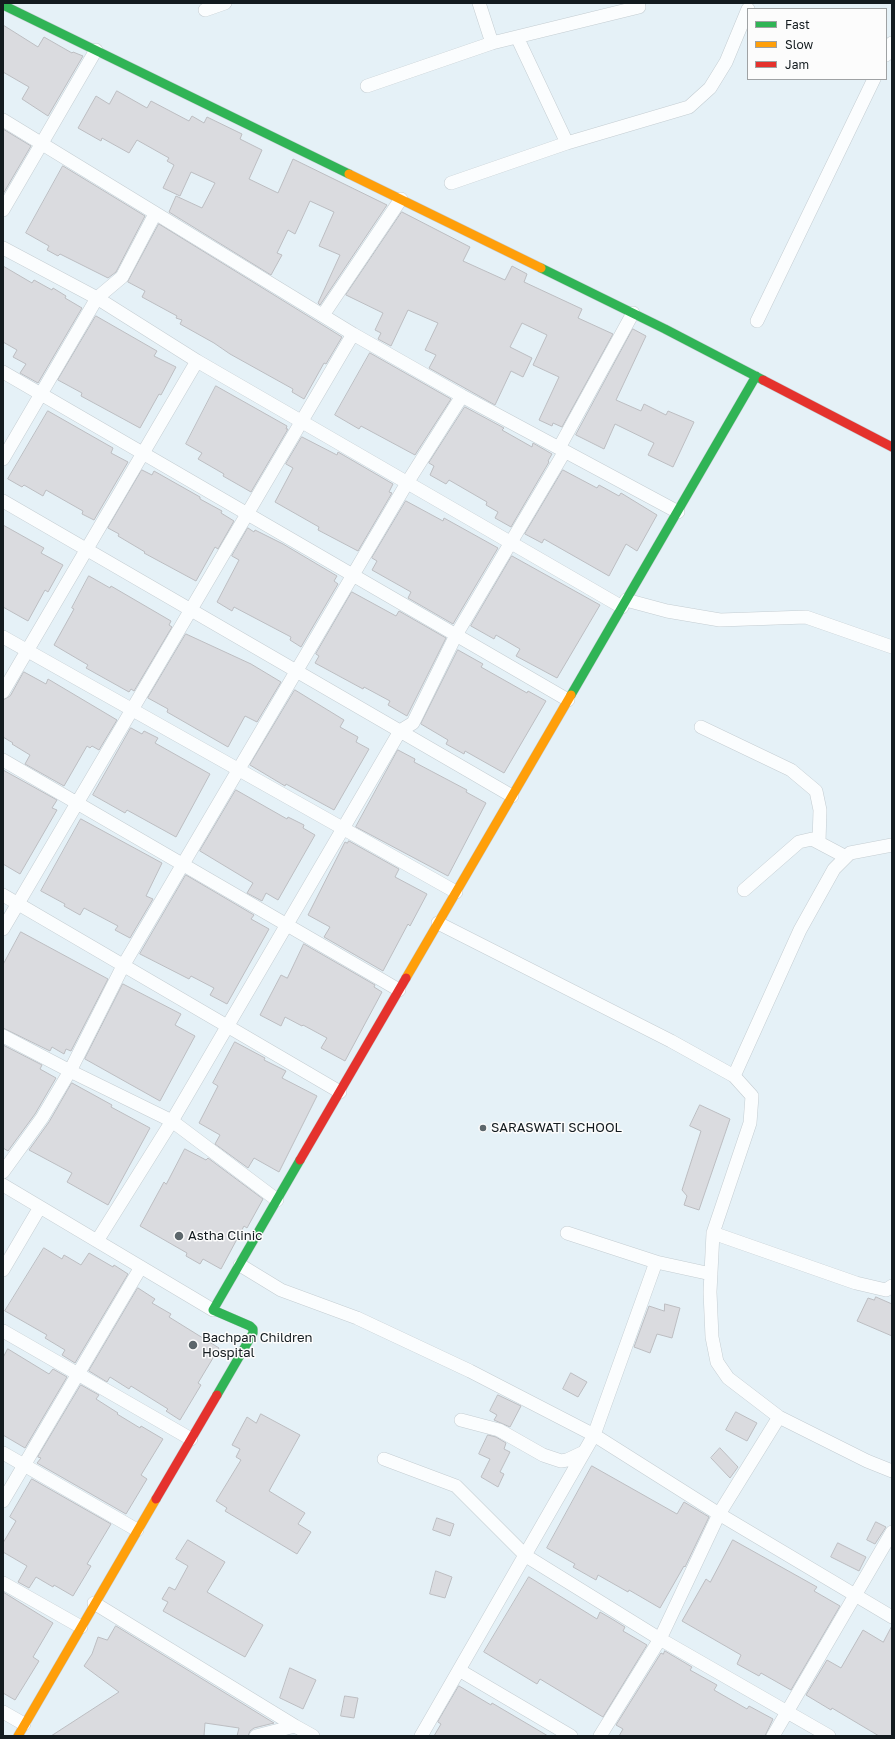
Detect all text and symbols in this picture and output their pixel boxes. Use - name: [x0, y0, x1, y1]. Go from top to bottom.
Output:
- legend: [747, 8, 887, 80]
- text: Fast: [785, 17, 810, 32]
- text: Slow: [785, 37, 813, 52]
- text: Jam: [785, 57, 809, 72]
- place label: SARASWATI SCHOOL: [491, 1120, 622, 1136]
- marker: SARASWATI SCHOOL: [478, 1123, 488, 1133]
- place label: Astha Clinic: [188, 1228, 262, 1244]
- marker: Astha Clinic: [173, 1230, 185, 1242]
- place label: Bachpan Children Hospital: [202, 1330, 313, 1361]
- marker: Bachpan Children Hospital: [187, 1339, 199, 1351]

